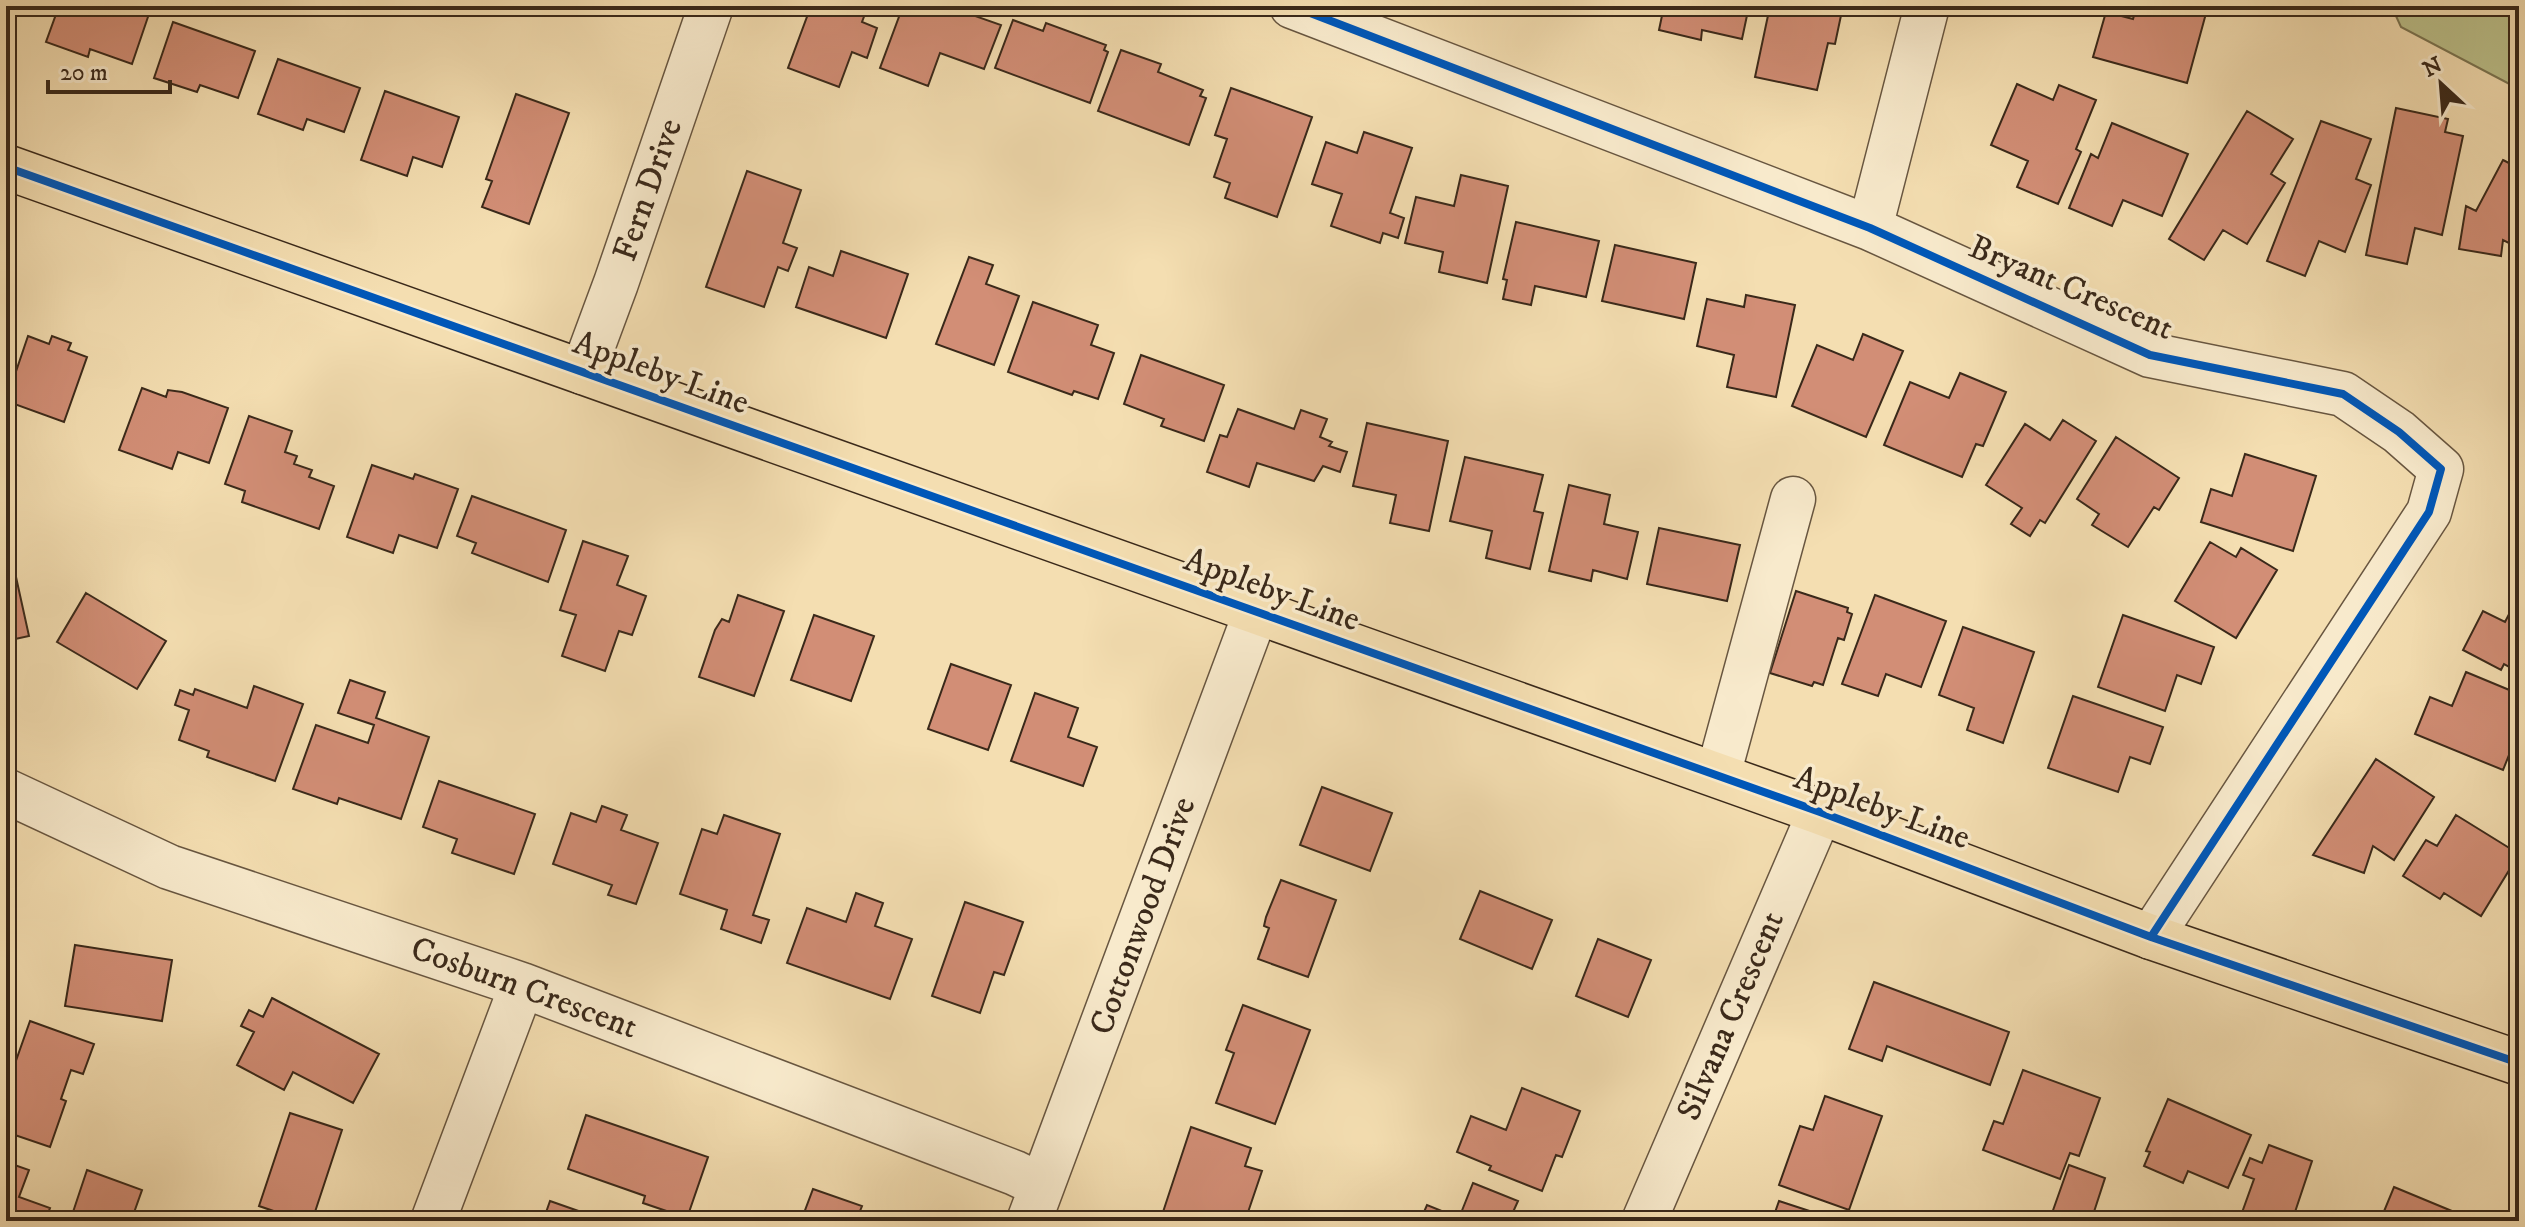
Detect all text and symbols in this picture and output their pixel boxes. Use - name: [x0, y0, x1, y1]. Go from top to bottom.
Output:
- scale bar: [48, 44, 170, 94]
- north arrow: [2401, 44, 2481, 124]
- text: N: [2419, 51, 2447, 83]
- text: 20 m: [60, 58, 108, 88]
- street label: Fern Drive: [604, 113, 692, 267]
- street label: Bryant Crescent: [1962, 226, 2180, 350]
- street label: Appleby Line: [567, 322, 755, 424]
- street label: Appleby Line: [1178, 539, 1366, 641]
- street label: Appleby Line: [1788, 757, 1976, 859]
- street label: Cottonwood Drive: [1081, 791, 1205, 1041]
- street label: Silvana Crescent: [1668, 905, 1794, 1127]
- street label: Cosburn Crescent: [405, 928, 643, 1049]

